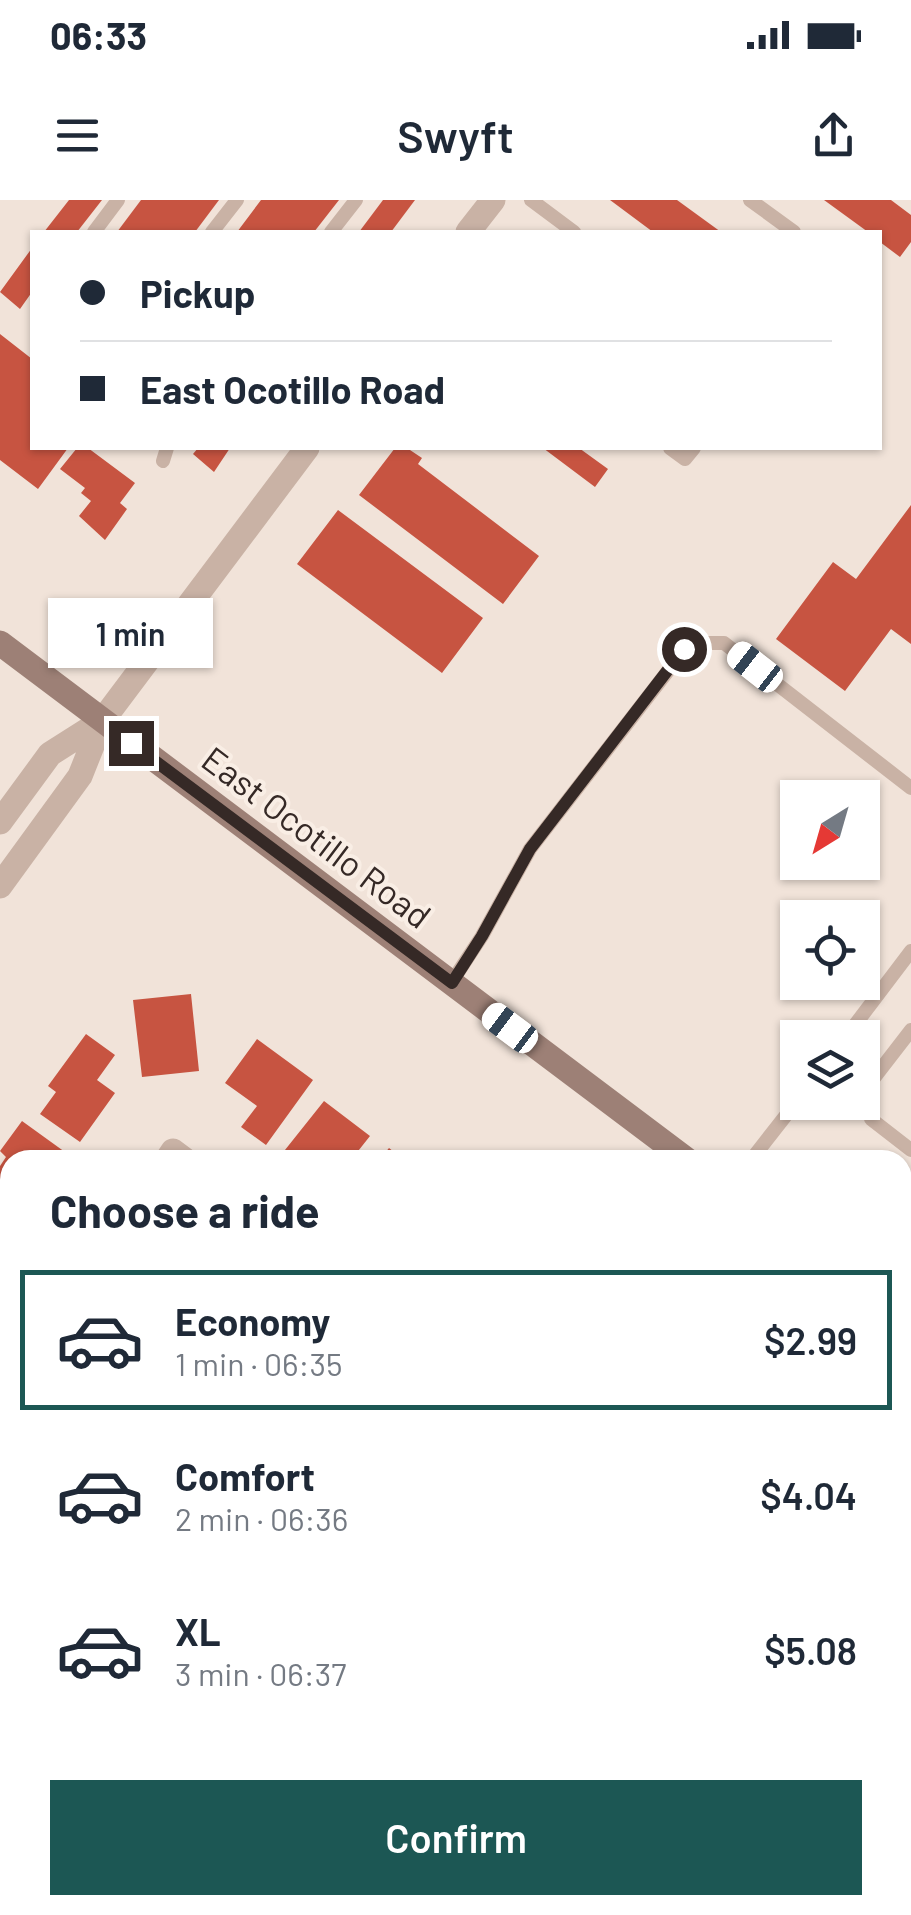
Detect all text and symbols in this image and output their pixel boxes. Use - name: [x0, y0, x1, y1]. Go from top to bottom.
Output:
- text: 06:33: [50, 12, 147, 58]
- icon: menu: [50, 108, 105, 163]
- text: Swyft: [397, 108, 514, 162]
- icon: share: [806, 108, 861, 163]
- text: Pickup: [140, 270, 255, 316]
- text: East Ocotillo Road: [140, 366, 445, 412]
- callout: 1 min: [48, 598, 214, 668]
- text: 1 min: [96, 614, 165, 652]
- route start: [662, 627, 707, 672]
- car: [722, 637, 788, 697]
- route end: [109, 721, 154, 766]
- street label: East Ocotillo Road: [195, 737, 440, 936]
- north arrow: [780, 780, 880, 880]
- map controls: [780, 780, 880, 1120]
- button: locate: [780, 900, 880, 1000]
- car: [477, 998, 543, 1058]
- button: layers: [780, 1020, 880, 1120]
- text: Choose a ride: [50, 1183, 320, 1237]
- icon: car: [55, 1295, 145, 1385]
- text: Economy: [175, 1298, 330, 1344]
- text: $2.99: [764, 1317, 857, 1363]
- text: 1 min · 06:35: [175, 1344, 342, 1382]
- icon: car: [55, 1450, 145, 1540]
- text: Comfort: [175, 1453, 315, 1499]
- text: $4.04: [760, 1472, 857, 1518]
- text: 2 min · 06:36: [175, 1499, 348, 1537]
- icon: car: [55, 1605, 145, 1695]
- text: XL: [175, 1608, 221, 1654]
- text: $5.08: [764, 1627, 857, 1673]
- text: 3 min · 06:37: [175, 1654, 346, 1692]
- button: Confirm: [50, 1780, 862, 1895]

